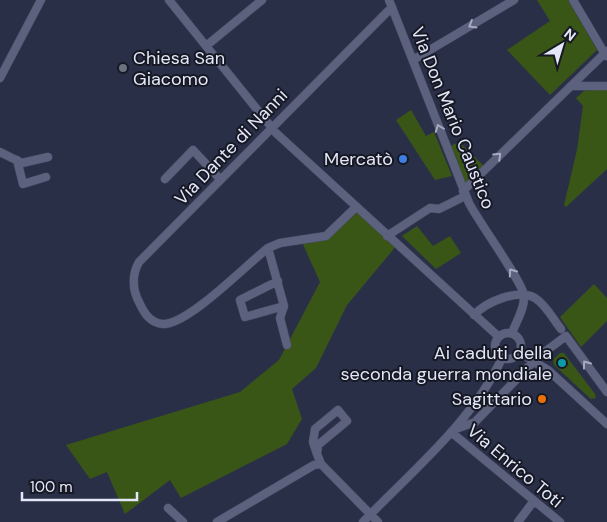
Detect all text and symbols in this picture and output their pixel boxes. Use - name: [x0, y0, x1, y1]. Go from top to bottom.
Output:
- one-way arrow: [469, 19, 478, 29]
- north arrow: [537, 20, 587, 70]
- street label: Via Don Mario Caustico: [405, 23, 501, 213]
- text: N: [560, 25, 580, 45]
- place label: Chiesa San Giacomo: [133, 46, 225, 91]
- marker: Chiesa San Giacomo: [117, 62, 129, 74]
- street label: Via Dante di Nanni: [169, 84, 293, 210]
- one-way arrow: [435, 125, 445, 133]
- place label: Mercatò: [324, 147, 393, 171]
- marker: Mercatò: [397, 153, 409, 165]
- one-way arrow: [492, 153, 501, 162]
- one-way arrow: [509, 269, 518, 278]
- place label: Ai caduti della seconda guerra mondiale: [340, 341, 552, 386]
- marker: Ai caduti della seconda guerra mondiale: [556, 357, 568, 369]
- one-way arrow: [583, 360, 592, 370]
- place label: Sagittario: [452, 387, 532, 411]
- marker: Sagittario: [536, 393, 548, 405]
- street label: Via Enrico Toti: [462, 419, 568, 513]
- scale bar: [22, 470, 138, 502]
- text: 100 m: [30, 477, 73, 497]

